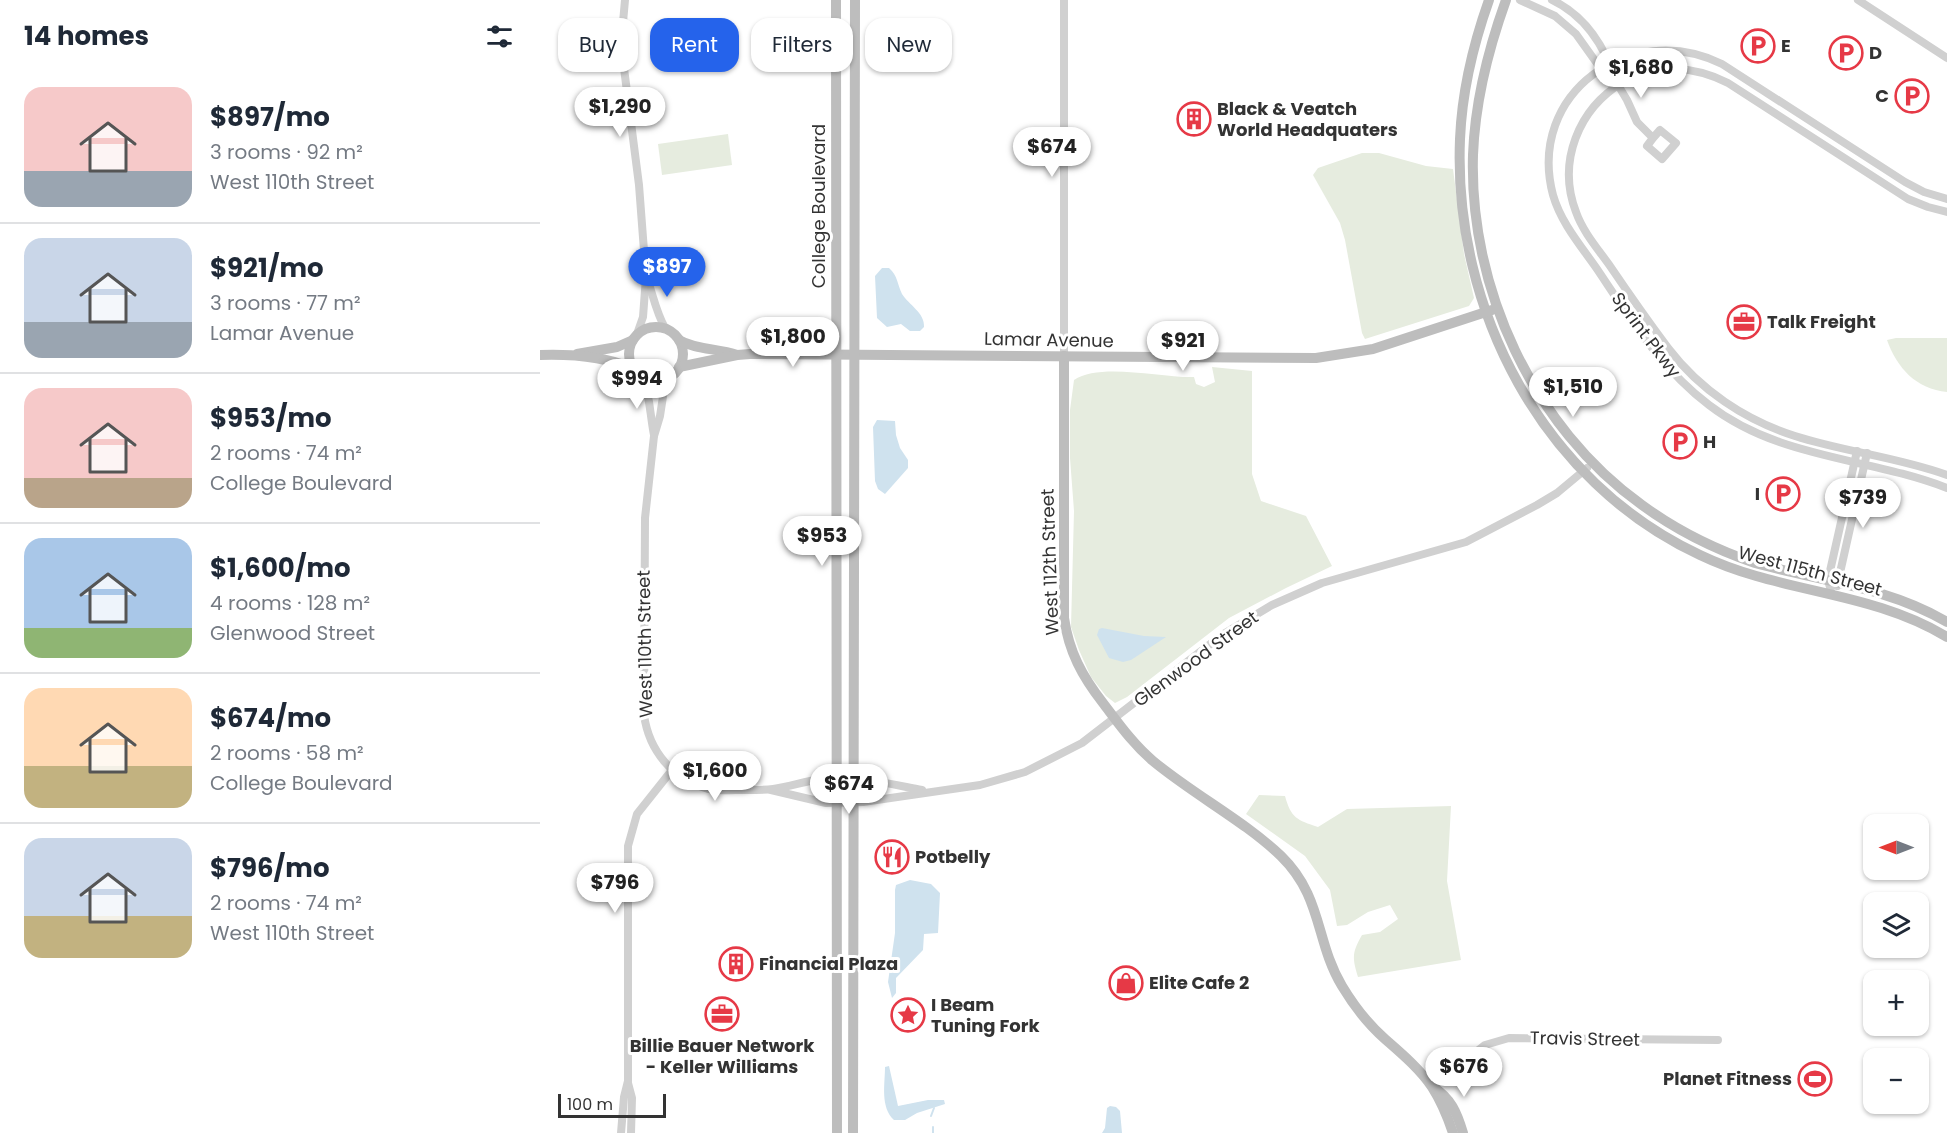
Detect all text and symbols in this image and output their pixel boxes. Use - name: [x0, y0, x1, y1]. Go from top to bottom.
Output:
- text: 14 homes: [24, 18, 149, 54]
- chip: Buy: [558, 18, 638, 72]
- chip: Rent: [650, 18, 739, 72]
- chip: Filters: [751, 18, 853, 72]
- chip: New: [865, 18, 952, 72]
- icon: filters: [483, 20, 516, 53]
- parking icon: E: [1740, 28, 1776, 64]
- place label: E: [1781, 33, 1791, 58]
- parking icon: D: [1828, 35, 1864, 71]
- place label: D: [1869, 40, 1882, 65]
- pin: $1,680: [1592, 48, 1690, 99]
- text: $1,680: [1608, 53, 1674, 81]
- parking icon: C: [1894, 78, 1930, 114]
- place label: C: [1875, 83, 1889, 108]
- pin: $1,290: [571, 87, 669, 138]
- text: $1,290: [588, 92, 652, 120]
- place label: Black & Veatch World Headquaters: [1217, 96, 1398, 142]
- text: $897/mo: [210, 99, 330, 135]
- building icon: Black & Veatch World Headquaters: [1176, 101, 1212, 137]
- icon: home: [72, 111, 144, 183]
- street label: College Boulevard: [806, 124, 831, 288]
- pin: $674: [1016, 127, 1088, 178]
- text: $674: [1027, 132, 1077, 160]
- text: 3 rooms · 92 m²: [210, 138, 363, 166]
- text: West 110th Street: [210, 168, 374, 196]
- pin: $897: [631, 247, 703, 298]
- text: $921/mo: [210, 250, 324, 286]
- text: $897: [642, 252, 692, 280]
- icon: home: [72, 262, 144, 334]
- street label: Sprint Pkwy: [1606, 287, 1687, 383]
- text: 3 rooms · 77 m²: [210, 289, 361, 317]
- office icon: Talk Freight: [1726, 304, 1762, 340]
- place label: Talk Freight: [1767, 309, 1876, 334]
- pin: $1,800: [744, 317, 842, 368]
- text: Lamar Avenue: [210, 319, 354, 347]
- pin: $921: [1147, 321, 1219, 372]
- text: $1,800: [760, 322, 826, 350]
- street label: Lamar Avenue: [984, 326, 1114, 353]
- text: $921: [1161, 326, 1205, 354]
- pin: $994: [601, 359, 673, 410]
- text: $994: [611, 364, 663, 392]
- pin: $1,510: [1524, 367, 1622, 418]
- text: $1,510: [1543, 372, 1603, 400]
- text: $953/mo: [210, 400, 332, 436]
- icon: home: [72, 412, 144, 484]
- parking icon: H: [1662, 424, 1698, 460]
- place label: H: [1703, 429, 1716, 454]
- text: 2 rooms · 74 m²: [210, 439, 362, 467]
- text: College Boulevard: [210, 469, 393, 497]
- parking icon: I: [1765, 476, 1801, 512]
- pin: $739: [1827, 478, 1899, 529]
- place label: I: [1755, 481, 1760, 506]
- text: $739: [1839, 483, 1887, 511]
- street label: West 112th Street: [1034, 488, 1065, 636]
- pin: $953: [786, 516, 858, 567]
- text: $953: [797, 521, 847, 549]
- street label: West 115th Street: [1735, 539, 1885, 602]
- text: $1,600/mo: [210, 550, 351, 586]
- icon: home: [72, 562, 144, 634]
- street label: West 110th Street: [631, 570, 658, 718]
- text: 4 rooms · 128 m²: [210, 589, 370, 617]
- street label: Glenwood Street: [1128, 605, 1263, 712]
- text: Glenwood Street: [210, 619, 375, 647]
- text: $674/mo: [210, 700, 331, 736]
- icon: home: [72, 712, 144, 784]
- text: 2 rooms · 58 m²: [210, 739, 364, 767]
- pin: $1,600: [666, 751, 764, 802]
- text: $1,600: [682, 756, 748, 784]
- pin: $674: [813, 764, 885, 815]
- text: College Boulevard: [210, 769, 393, 797]
- text: $674: [824, 769, 874, 797]
- north arrow: [1863, 814, 1929, 880]
- map controls: [1863, 814, 1929, 1114]
- restaurant icon: Potbelly: [874, 839, 910, 875]
- place label: Potbelly: [915, 844, 991, 869]
- text: $796/mo: [210, 850, 329, 886]
- icon: home: [72, 862, 144, 934]
- pin: $796: [579, 863, 651, 914]
- text: $796: [591, 868, 639, 896]
- text: 2 rooms · 74 m²: [210, 889, 362, 917]
- button: layers: [1863, 892, 1929, 958]
- text: West 110th Street: [210, 919, 374, 947]
- building icon: Financial Plaza: [718, 946, 754, 982]
- place label: Financial Plaza: [759, 951, 898, 976]
- shop icon: Elite Cafe 2: [1108, 965, 1144, 1001]
- place label: Elite Cafe 2: [1149, 970, 1249, 995]
- button: +: [1863, 970, 1929, 1036]
- place label: I Beam Tuning Fork: [931, 992, 1040, 1038]
- office icon: Billie Bauer Network - Keller Williams: [704, 996, 740, 1032]
- place icon: I Beam Tuning Fork: [890, 997, 926, 1033]
- street label: Travis Street: [1530, 1025, 1640, 1052]
- place label: Billie Bauer Network - Keller Williams: [630, 1033, 815, 1079]
- pin: $676: [1428, 1047, 1500, 1098]
- button: −: [1863, 1048, 1929, 1114]
- text: $676: [1439, 1052, 1489, 1080]
- sports icon: Planet Fitness: [1797, 1061, 1833, 1097]
- place label: Planet Fitness: [1663, 1066, 1792, 1091]
- scale bar: [558, 1091, 666, 1118]
- text: 100 m: [567, 1093, 613, 1116]

